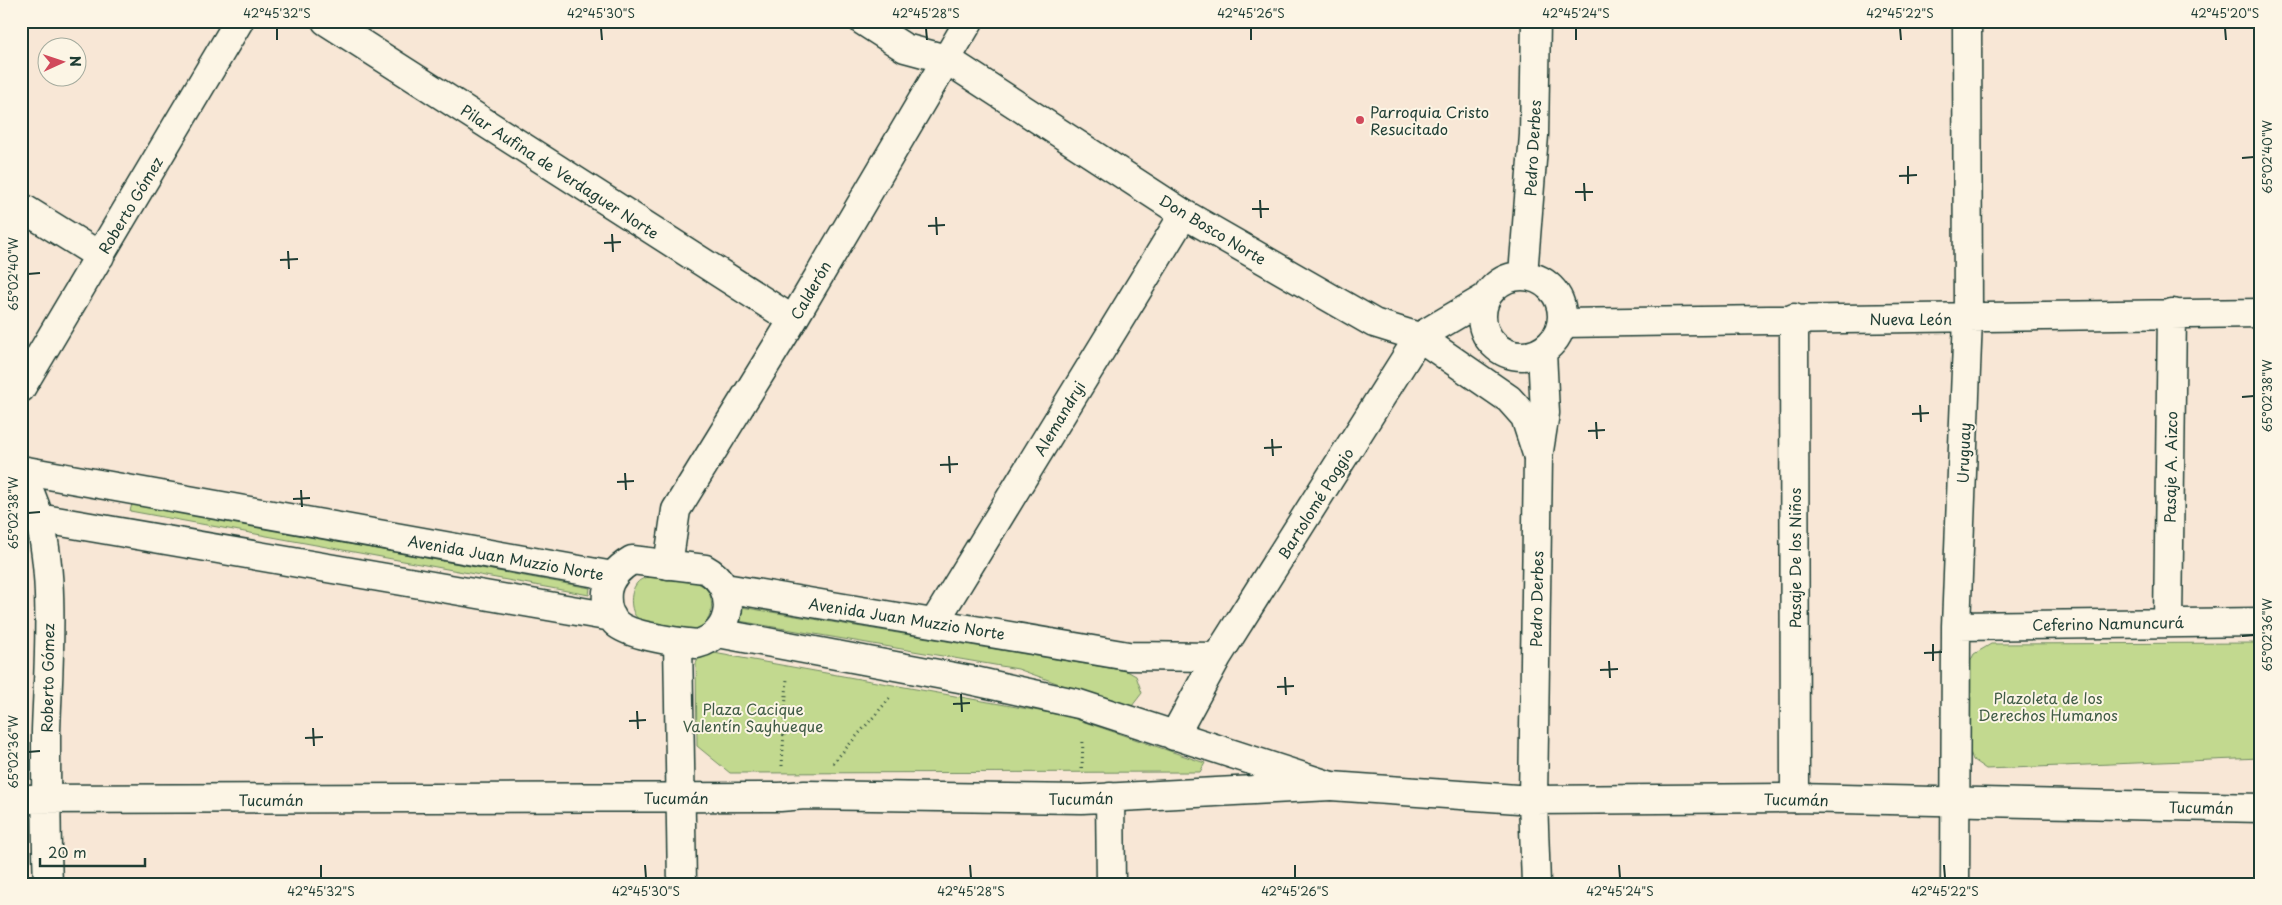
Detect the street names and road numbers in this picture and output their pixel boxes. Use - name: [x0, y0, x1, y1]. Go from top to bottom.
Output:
- street label: Pilar Aufina de Verdaguer Norte: [456, 98, 664, 244]
- street label: Pedro Derbes: [1518, 99, 1546, 197]
- street label: Roberto Gómez: [92, 152, 168, 258]
- street label: Don Bosco Norte: [1155, 188, 1271, 270]
- street label: Calderón: [784, 256, 836, 324]
- street label: Nueva León: [1870, 307, 1952, 330]
- street label: Alemandryi: [1028, 376, 1090, 460]
- street label: Pasaje A. Aizco: [2158, 411, 2182, 523]
- street label: Uruguay: [1950, 422, 1976, 484]
- street label: Bartolomé Poggio: [1271, 443, 1359, 563]
- street label: Pasaje De los Niños: [1783, 488, 1806, 628]
- street label: Avenida Juan Muzzio Norte: [406, 528, 606, 586]
- street label: Pedro Derbes: [1524, 551, 1548, 647]
- street label: Avenida Juan Muzzio Norte: [807, 591, 1007, 645]
- street label: Ceferino Namuncurá: [2032, 610, 2185, 636]
- street label: Roberto Gómez: [35, 623, 59, 733]
- street label: Tucumán: [643, 786, 709, 809]
- street label: Tucumán: [1048, 786, 1114, 810]
- street label: Tucumán: [1763, 787, 1829, 811]
- street label: Tucumán: [238, 788, 304, 811]
- street label: Tucumán: [2168, 795, 2234, 819]

